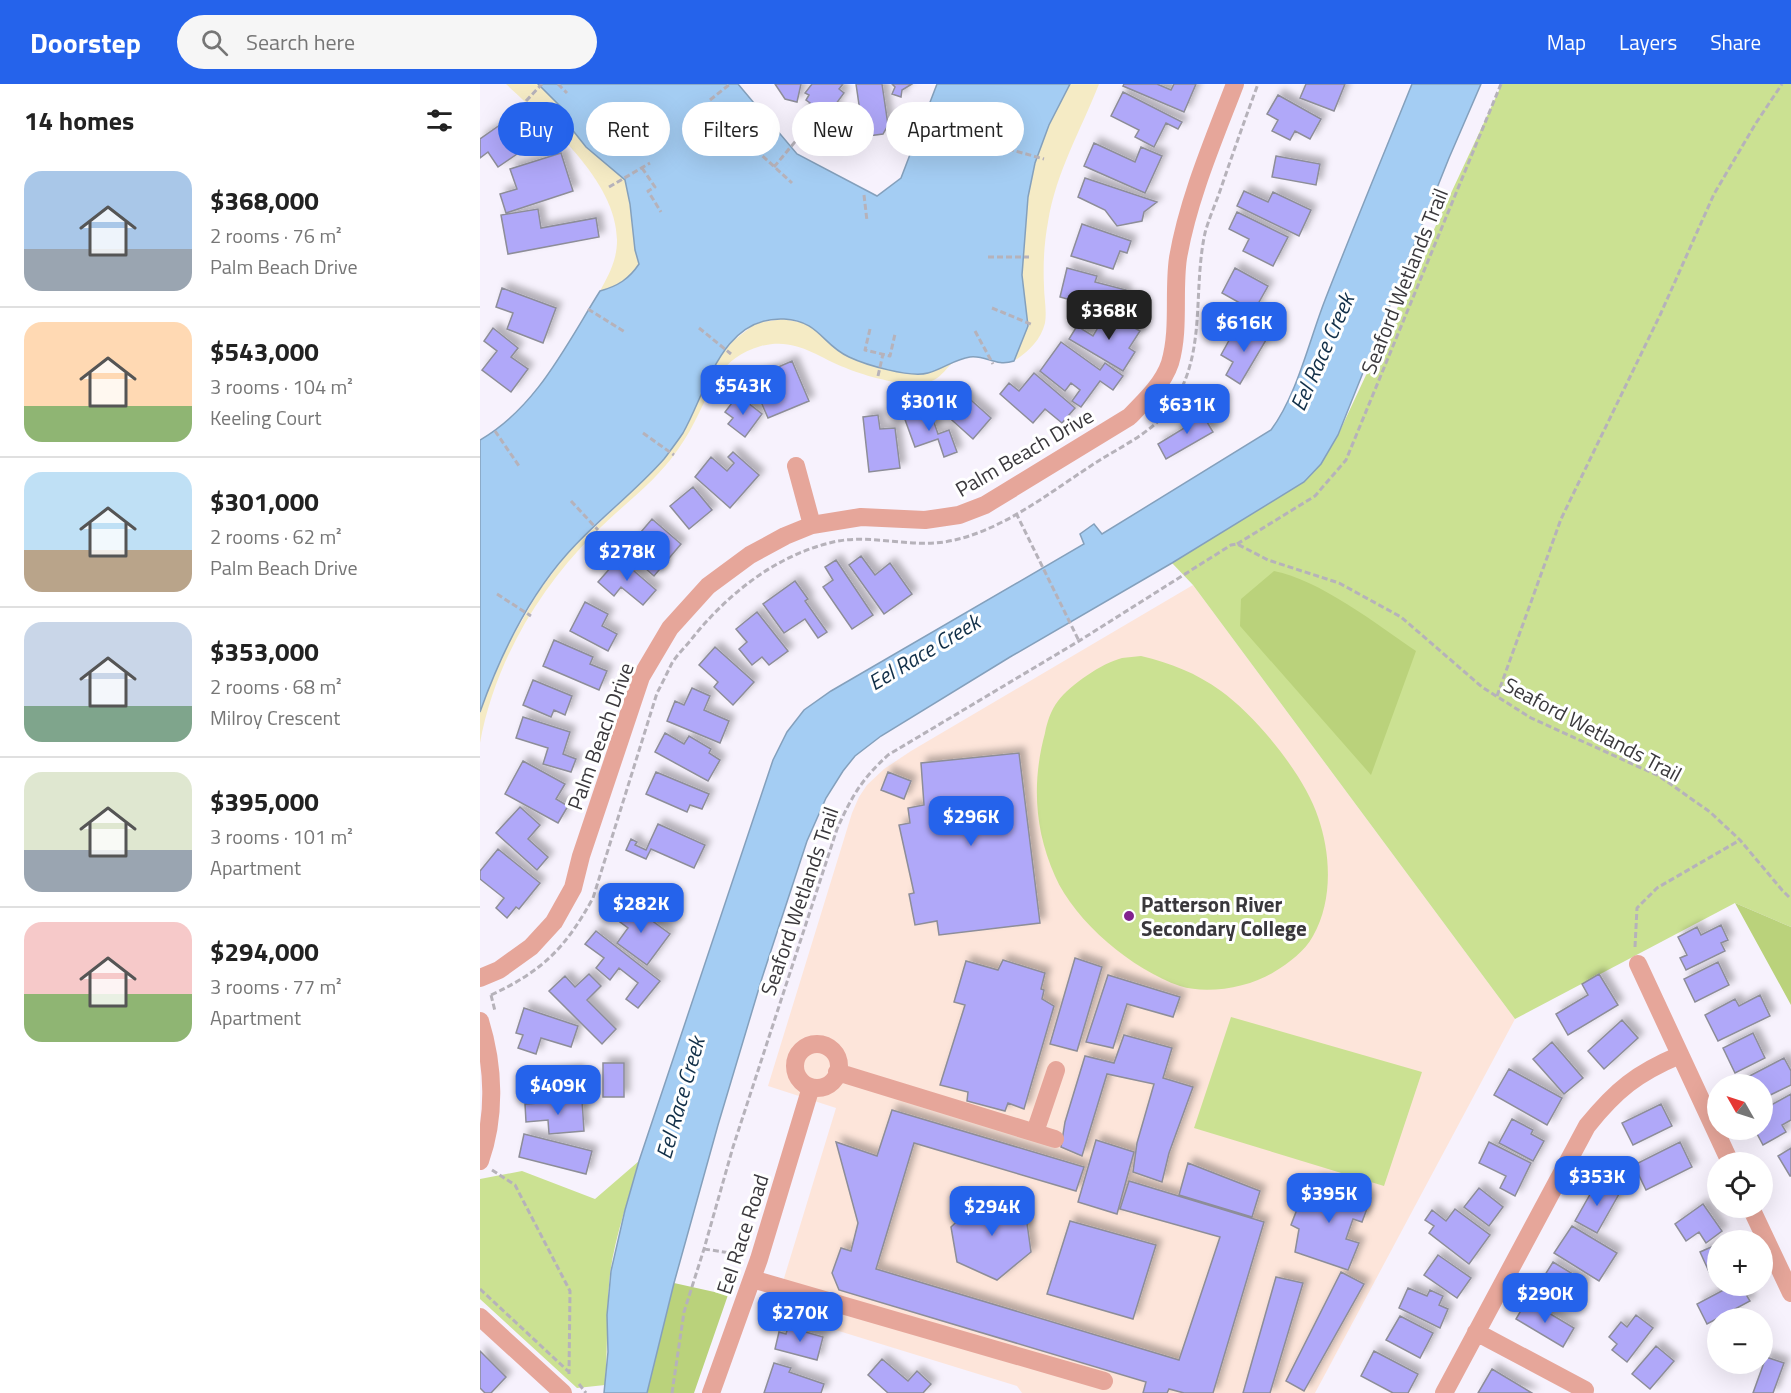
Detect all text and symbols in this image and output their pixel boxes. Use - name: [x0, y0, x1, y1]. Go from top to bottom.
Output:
- search box: [177, 15, 597, 69]
- text: Doorstep: [30, 21, 141, 64]
- text: Search here: [246, 25, 355, 59]
- icon: search: [198, 26, 231, 59]
- text: Map: [1547, 26, 1586, 58]
- text: Layers: [1619, 26, 1677, 58]
- text: Share: [1710, 26, 1761, 58]
- text: 14 homes: [24, 101, 134, 140]
- chip: Buy: [498, 102, 574, 156]
- chip: Rent: [586, 102, 670, 156]
- chip: Filters: [682, 102, 780, 156]
- chip: New: [792, 102, 874, 156]
- chip: Apartment: [886, 102, 1024, 156]
- icon: filters: [423, 104, 456, 137]
- text: $368,000: [210, 181, 319, 220]
- street label: Seaford Wetlands Trail: [1352, 183, 1456, 379]
- icon: home: [72, 195, 144, 267]
- text: 2 rooms · 76 m²: [210, 220, 342, 251]
- text: Palm Beach Drive: [210, 251, 358, 282]
- water label: Eel Race Creek: [1281, 286, 1364, 416]
- pin: $368K: [1067, 290, 1151, 341]
- text: $368K: [1081, 294, 1137, 325]
- pin: $616K: [1202, 302, 1286, 353]
- text: $616K: [1216, 306, 1272, 337]
- text: $543,000: [210, 332, 319, 371]
- icon: home: [72, 346, 144, 418]
- pin: $543K: [701, 365, 785, 416]
- text: $543K: [715, 369, 771, 400]
- text: 3 rooms · 104 m²: [210, 371, 353, 402]
- pin: $301K: [887, 381, 971, 432]
- pin: $631K: [1145, 384, 1229, 435]
- text: $301K: [901, 385, 957, 416]
- text: $631K: [1159, 388, 1215, 419]
- street label: Palm Beach Drive: [949, 399, 1099, 505]
- text: Keeling Court: [210, 402, 322, 433]
- text: $301,000: [210, 482, 319, 521]
- icon: home: [72, 496, 144, 568]
- text: 2 rooms · 62 m²: [210, 521, 342, 552]
- pin: $278K: [585, 531, 669, 582]
- text: $278K: [599, 535, 655, 566]
- text: Palm Beach Drive: [210, 552, 358, 583]
- water label: Eel Race Creek: [861, 604, 988, 699]
- text: $353,000: [210, 632, 319, 671]
- icon: home: [72, 646, 144, 718]
- street label: Palm Beach Drive: [558, 658, 642, 814]
- street label: Seaford Wetlands Trail: [1498, 668, 1688, 790]
- text: 2 rooms · 68 m²: [210, 671, 342, 702]
- text: Milroy Crescent: [210, 702, 340, 733]
- text: $395,000: [210, 782, 319, 821]
- icon: home: [72, 796, 144, 868]
- pin: $296K: [929, 796, 1013, 847]
- text: $296K: [943, 800, 999, 831]
- street label: Seaford Wetlands Trail: [752, 802, 846, 1000]
- text: 3 rooms · 101 m²: [210, 821, 353, 852]
- text: Apartment: [210, 852, 301, 883]
- pin: $282K: [599, 883, 683, 934]
- text: $282K: [613, 887, 669, 918]
- place label: Patterson River Secondary College: [1141, 888, 1307, 944]
- marker: Patterson River Secondary College: [1122, 909, 1136, 923]
- text: $294,000: [210, 932, 319, 971]
- icon: home: [72, 946, 144, 1018]
- text: 3 rooms · 77 m²: [210, 971, 342, 1002]
- text: Apartment: [210, 1002, 301, 1033]
- water label: Eel Race Creek: [646, 1031, 714, 1163]
- pin: $409K: [516, 1065, 600, 1116]
- text: $409K: [530, 1069, 586, 1100]
- north arrow: [1707, 1074, 1773, 1140]
- map controls: [1707, 1074, 1773, 1374]
- button: locate: [1707, 1152, 1773, 1218]
- pin: $353K: [1555, 1156, 1639, 1207]
- text: $353K: [1569, 1160, 1625, 1191]
- street label: Eel Race Road: [708, 1170, 776, 1298]
- pin: $395K: [1287, 1173, 1371, 1224]
- text: $395K: [1301, 1177, 1357, 1208]
- pin: $294K: [950, 1186, 1034, 1237]
- text: $294K: [964, 1190, 1020, 1221]
- button: +: [1707, 1230, 1773, 1296]
- pin: $290K: [1503, 1273, 1587, 1324]
- text: $290K: [1517, 1277, 1573, 1308]
- pin: $270K: [758, 1292, 842, 1343]
- text: $270K: [772, 1296, 828, 1327]
- button: −: [1707, 1308, 1773, 1374]

